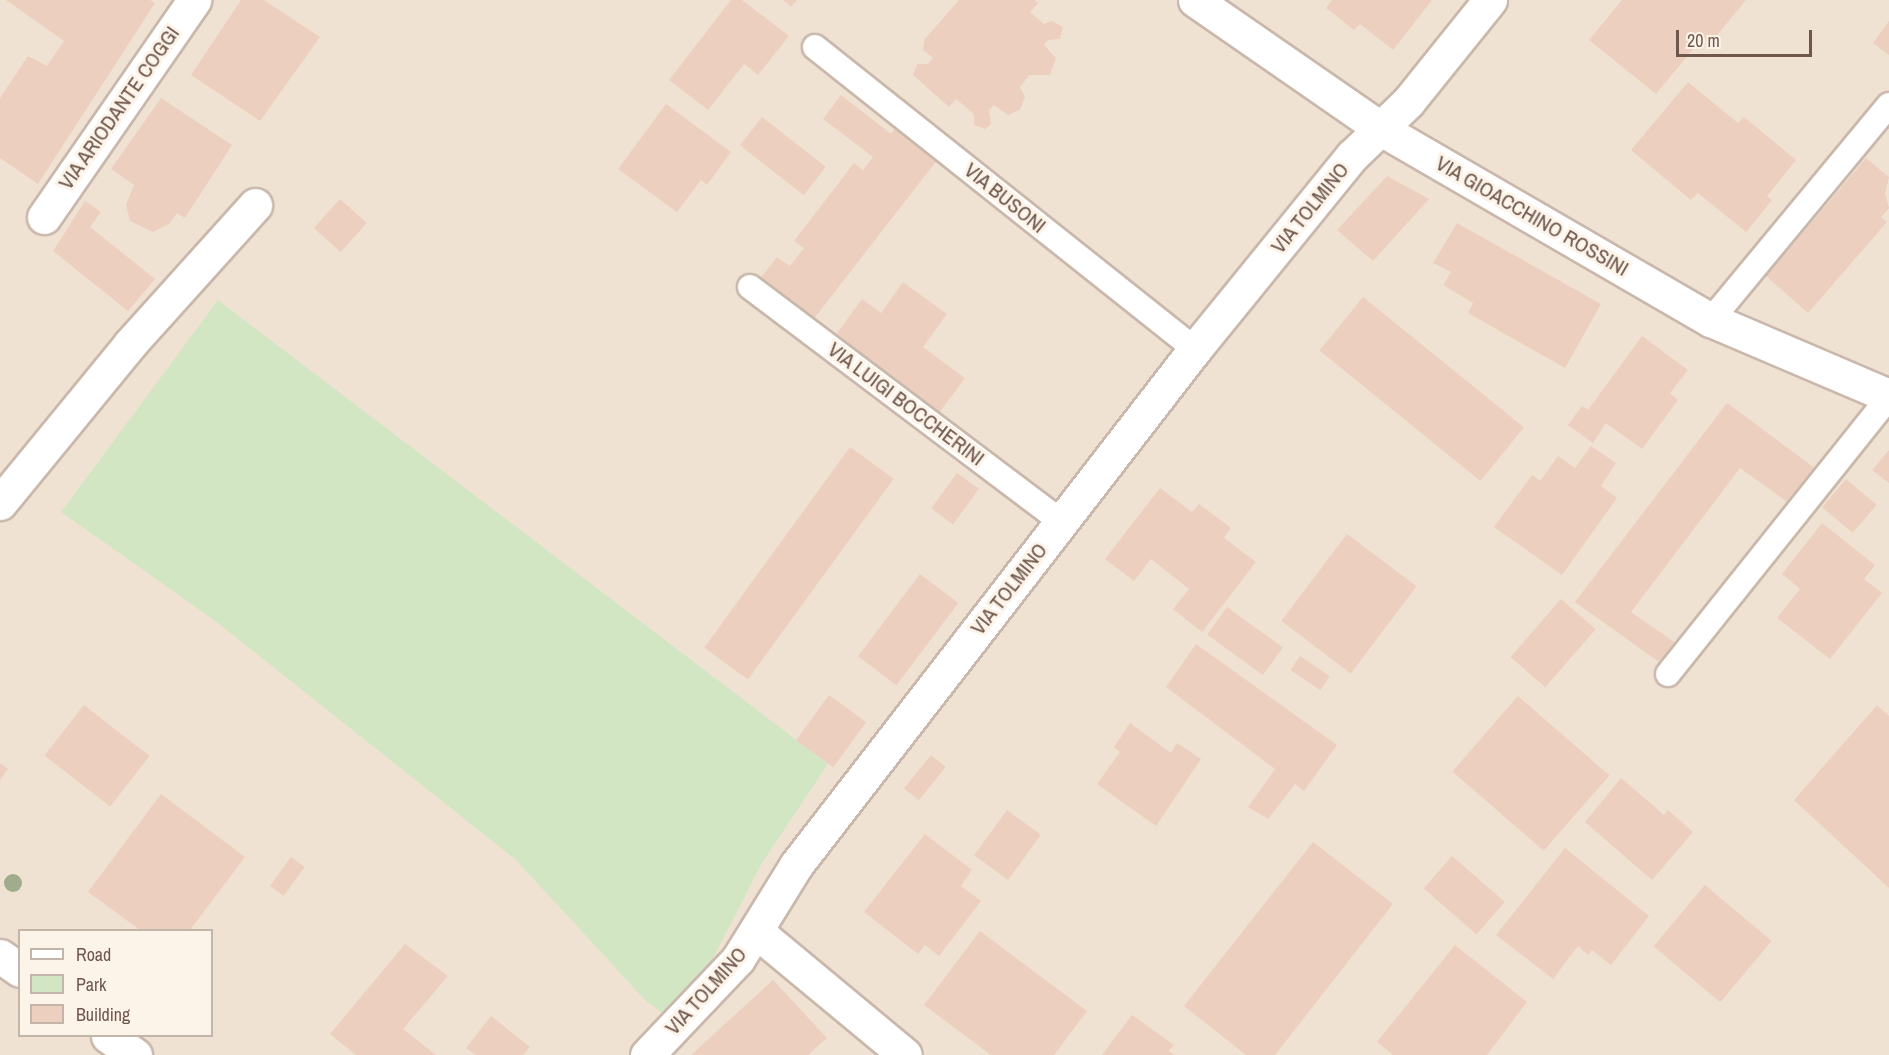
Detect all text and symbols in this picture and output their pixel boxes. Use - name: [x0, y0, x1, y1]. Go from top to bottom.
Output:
- scale bar: [1679, 18, 1816, 56]
- street label: VIA ARIODANTE COGGI: [53, 21, 185, 195]
- text: 20 m: [1687, 28, 1720, 53]
- street label: VIA GIOACCHINO ROSSINI: [1431, 150, 1633, 282]
- street label: VIA BUSONI: [959, 157, 1051, 239]
- street label: VIA TOLMINO: [1265, 157, 1355, 259]
- street label: VIA LUIGI BOCCHERINI: [822, 337, 990, 471]
- street label: VIA TOLMINO: [965, 538, 1053, 640]
- legend: [18, 929, 213, 1037]
- street label: VIA TOLMINO: [660, 941, 752, 1041]
- text: Road: [76, 942, 111, 967]
- text: Park: [76, 972, 106, 997]
- text: Building: [76, 1002, 130, 1027]

